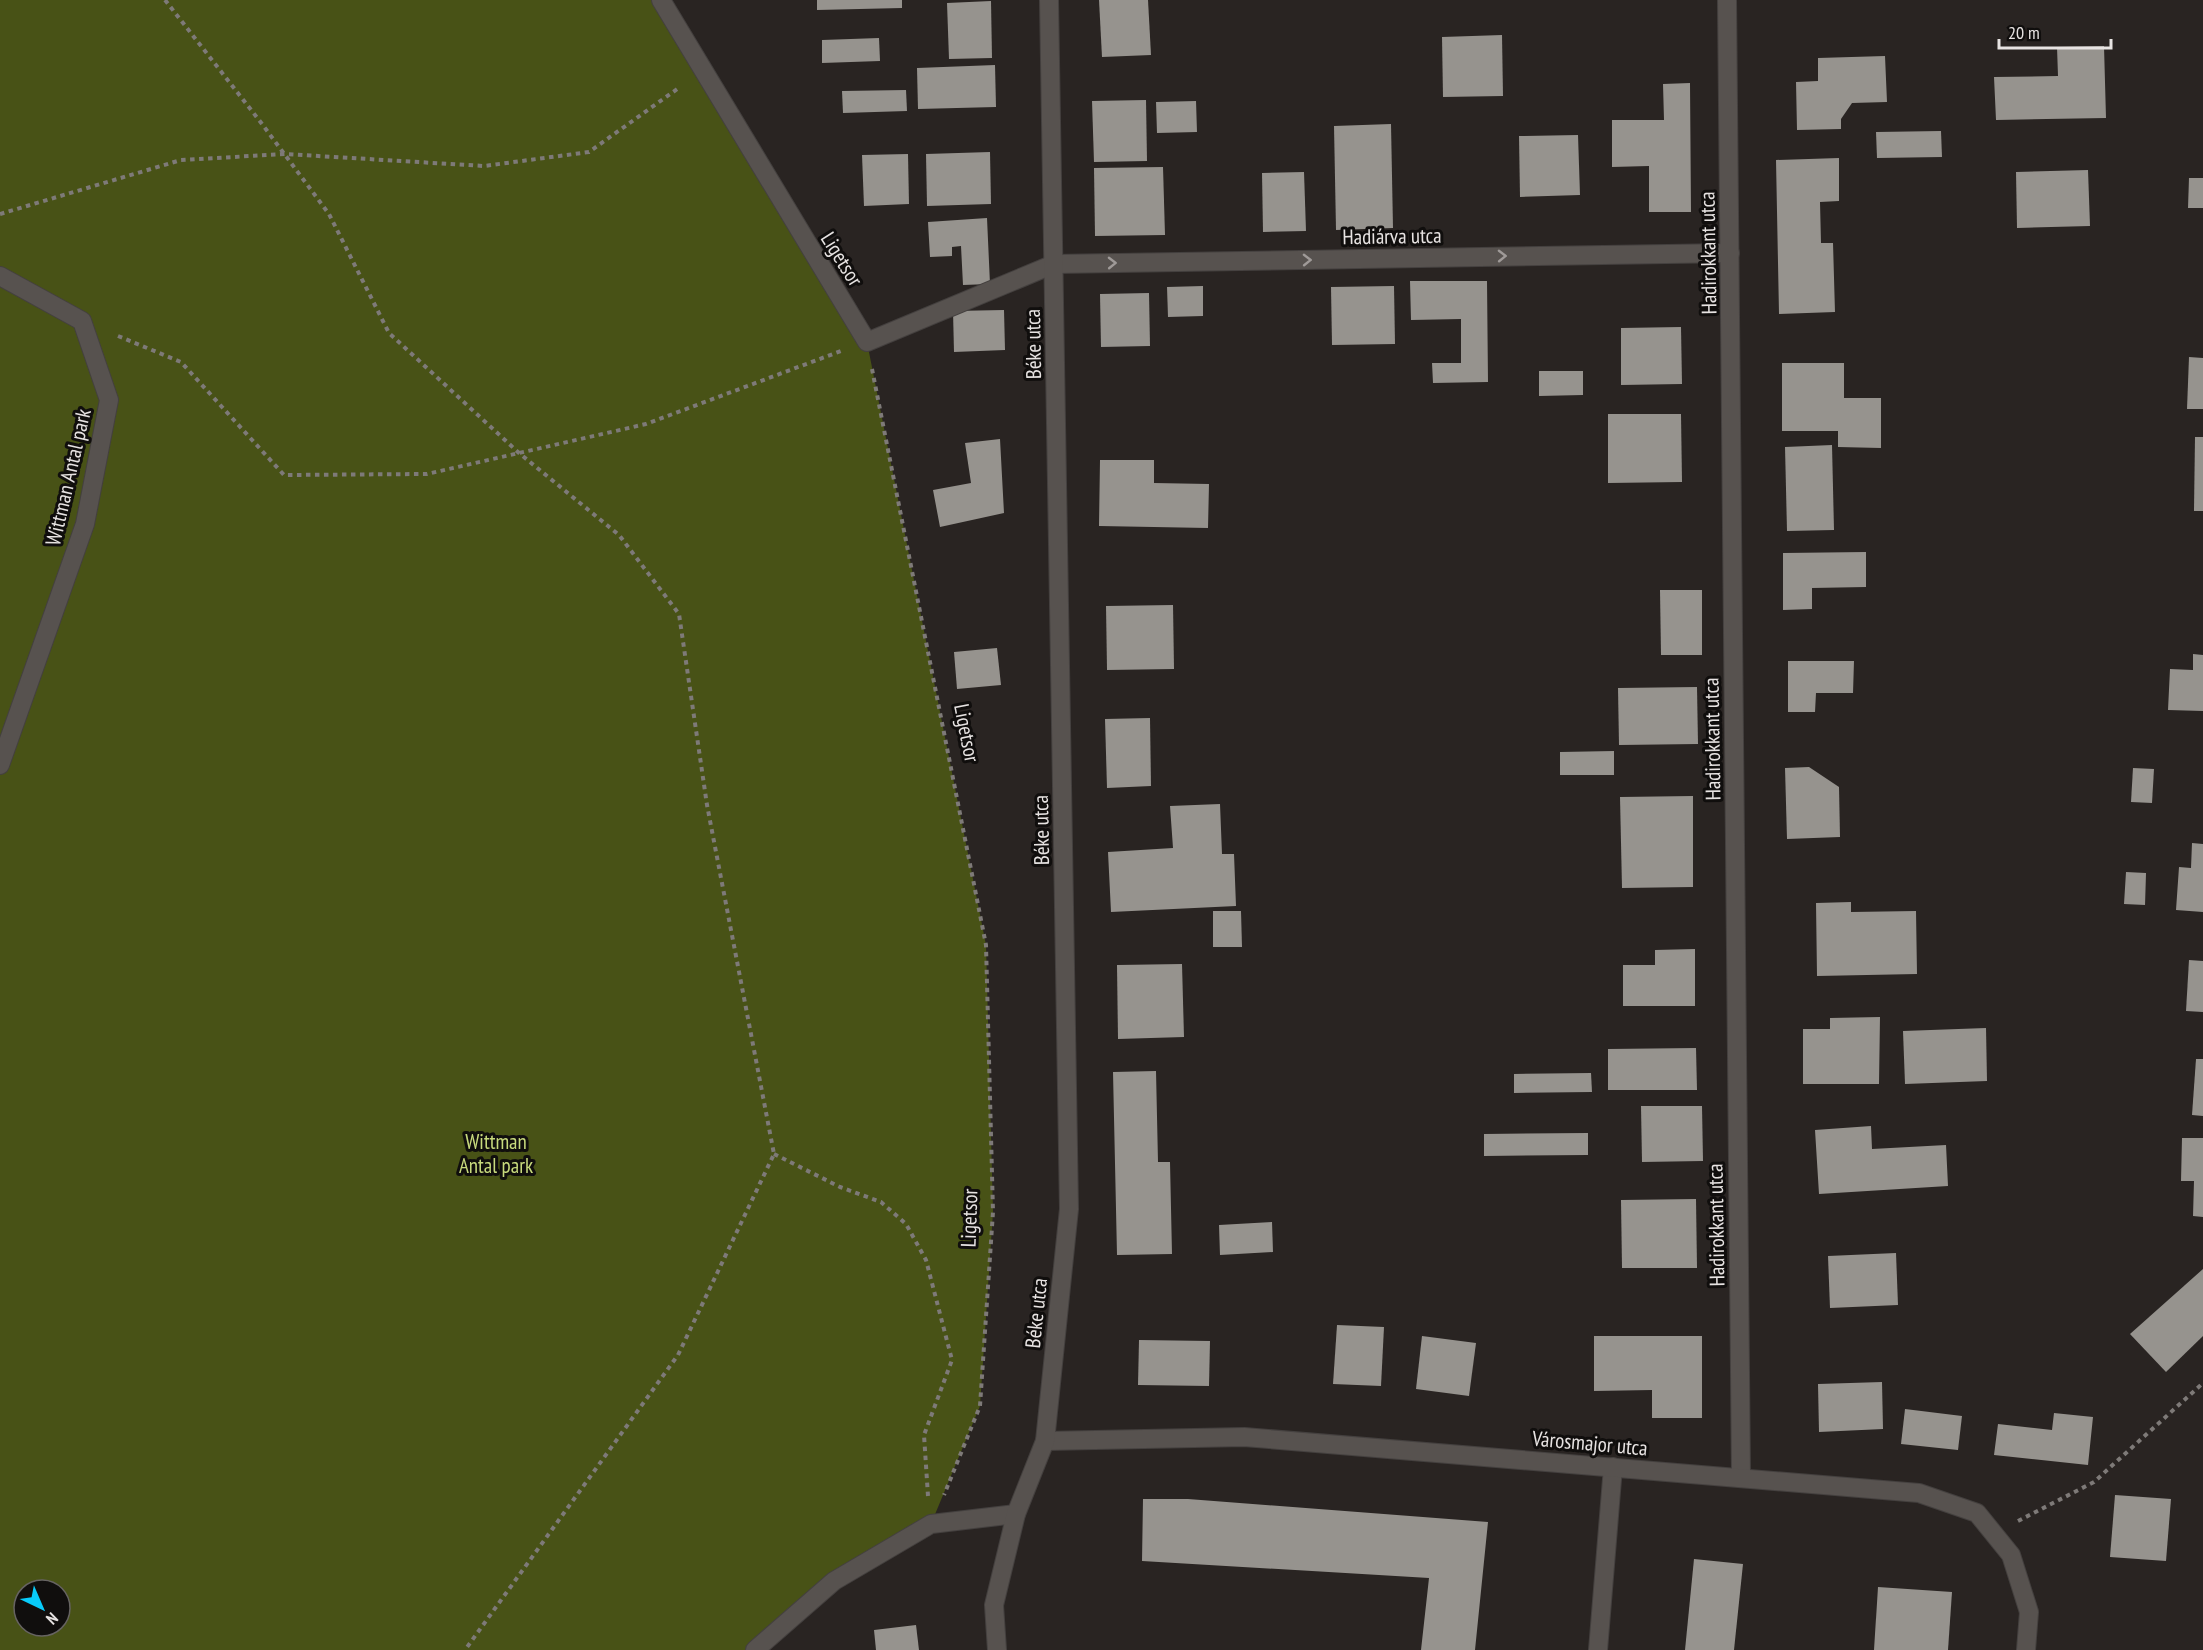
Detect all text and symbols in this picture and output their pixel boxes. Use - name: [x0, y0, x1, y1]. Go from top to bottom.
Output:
- scale bar: [1999, 12, 2112, 50]
- text: 20 m: [2008, 21, 2040, 44]
- street label: Hadirokkant utca: [1693, 191, 1723, 315]
- street label: Hadiárva utca: [1342, 222, 1442, 250]
- street label: Ligetsor: [815, 227, 869, 291]
- one-way arrow: [1498, 250, 1507, 263]
- one-way arrow: [1303, 254, 1312, 266]
- one-way arrow: [1108, 257, 1117, 269]
- street label: Béke utca: [1019, 309, 1047, 379]
- street label: Wittman Antal park: [39, 406, 97, 548]
- street label: Hadirokkant utca: [1697, 677, 1727, 801]
- street label: Ligetsor: [948, 702, 986, 765]
- street label: Béke utca: [1027, 795, 1055, 865]
- park label: Wittman Antal park: [459, 1128, 533, 1179]
- street label: Hadirokkant utca: [1701, 1163, 1731, 1287]
- street label: Ligetsor: [954, 1188, 984, 1248]
- street label: Béke utca: [1019, 1277, 1053, 1349]
- street label: Városmajor utca: [1530, 1424, 1649, 1461]
- north arrow: [12, 1578, 72, 1638]
- text: N: [42, 1609, 62, 1629]

